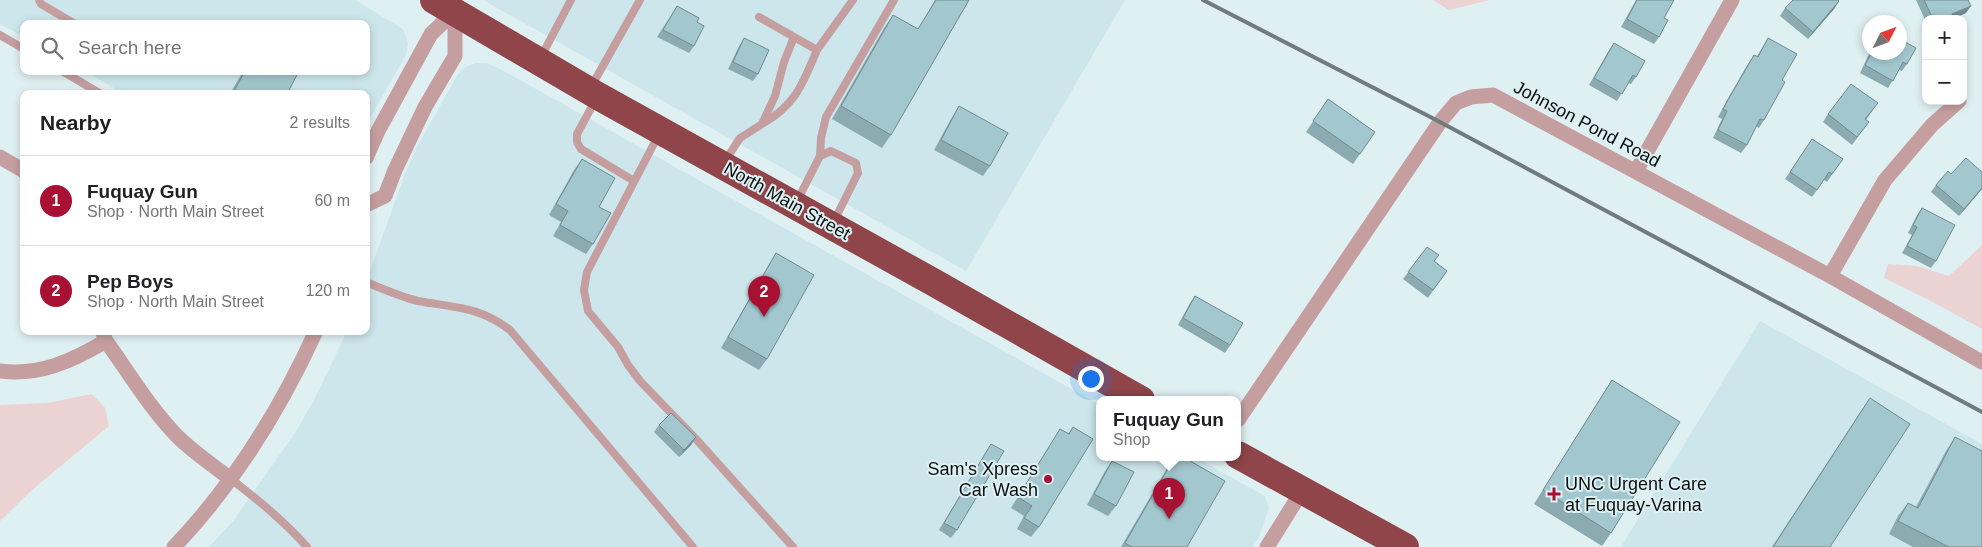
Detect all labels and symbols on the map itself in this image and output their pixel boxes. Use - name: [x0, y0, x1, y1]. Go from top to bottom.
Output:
- north arrow: [1862, 15, 1907, 60]
- street label: Johnson Pond Road: [1510, 77, 1664, 171]
- street label: North Main Street: [720, 158, 854, 244]
- pin: 2: [748, 276, 780, 317]
- your location: [1078, 366, 1104, 392]
- place label: Sam's Xpress Car Wash: [928, 459, 1038, 500]
- marker: Sam's Xpress Car Wash: [1042, 473, 1054, 485]
- place label: UNC Urgent Care at Fuquay-Varina: [1565, 474, 1707, 515]
- pin: 1: [1153, 478, 1185, 519]
- marker: UNC Urgent Care at Fuquay-Varina: [1547, 487, 1561, 501]

